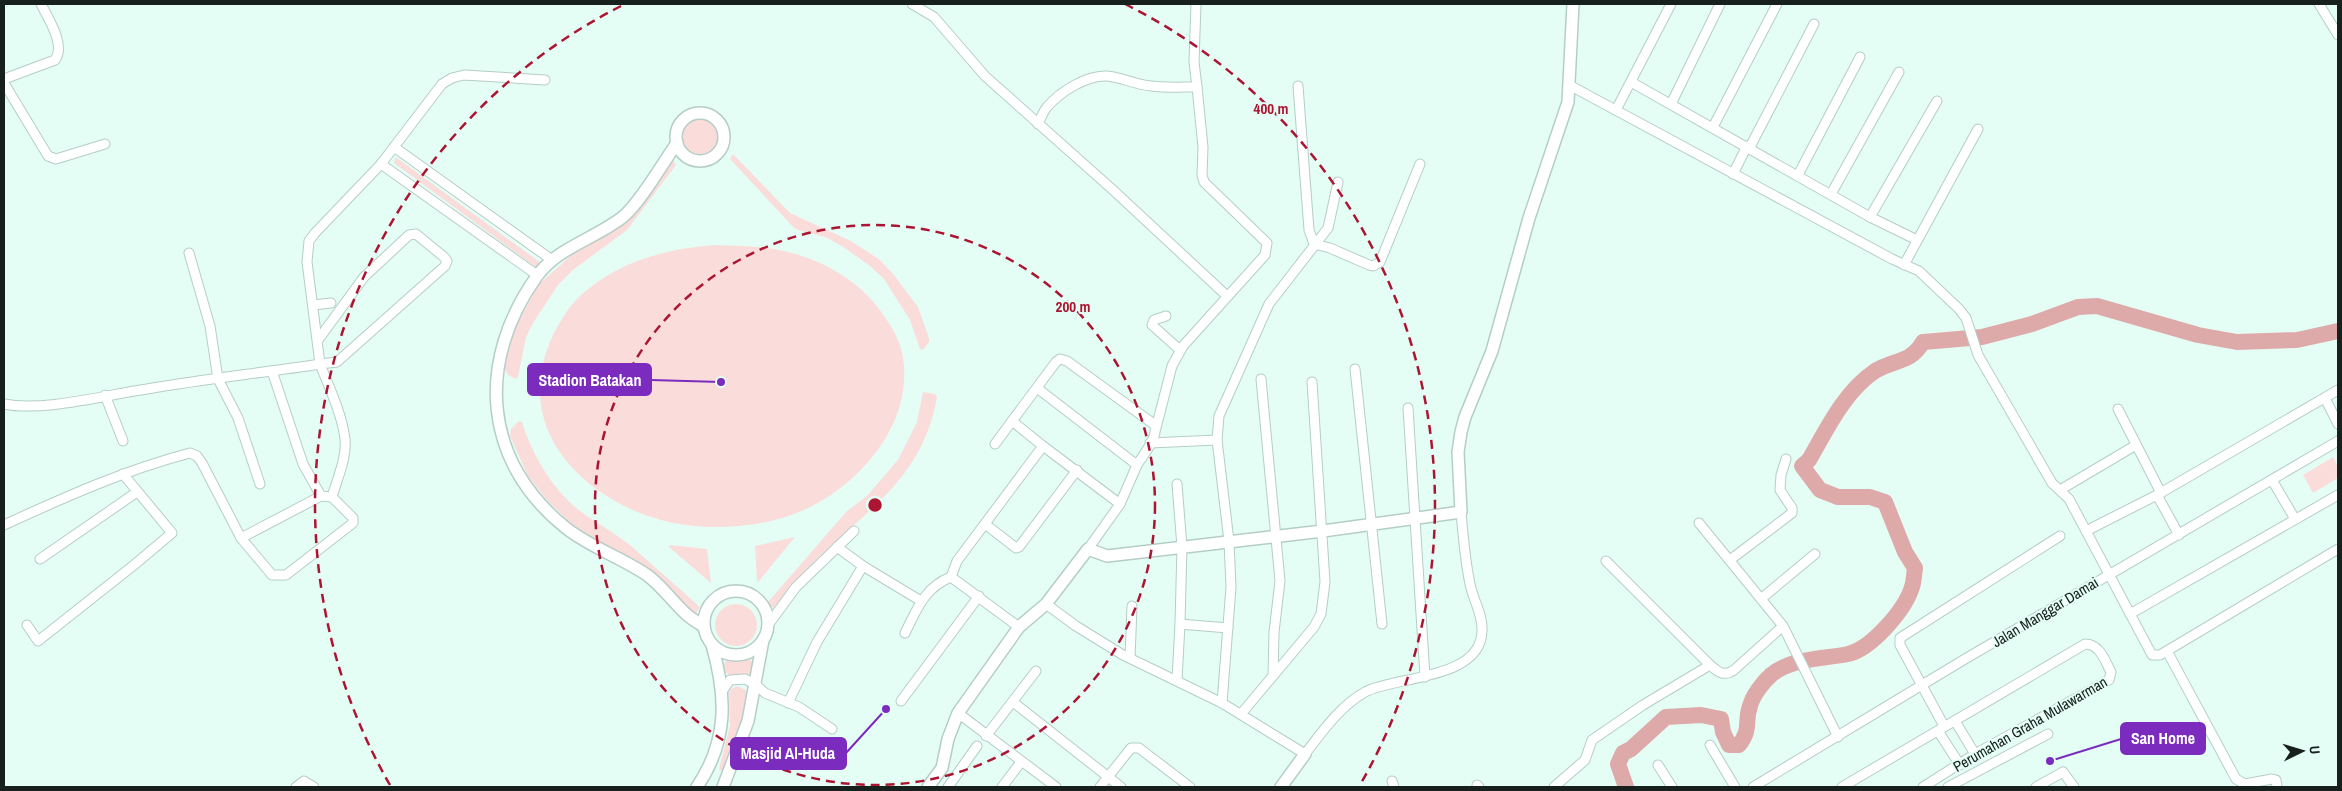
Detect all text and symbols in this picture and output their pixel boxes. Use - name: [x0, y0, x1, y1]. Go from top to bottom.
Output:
- text: 400 m: [1254, 98, 1288, 119]
- text: 200 m: [1056, 296, 1090, 317]
- callout: Stadion Batakan: [528, 364, 651, 395]
- text: Stadion Batakan: [539, 369, 641, 391]
- centre of rings: [866, 496, 884, 514]
- street label: Jalan Manggar Damai: [1988, 572, 2102, 652]
- street label: Perumahan Graha Mulawarman: [1949, 671, 2111, 777]
- callout: San Home: [2121, 723, 2205, 754]
- north arrow: [2277, 726, 2327, 776]
- text: San Home: [2131, 727, 2195, 749]
- callout: Masjid Al-Huda: [731, 738, 846, 769]
- text: Masjid Al-Huda: [741, 742, 836, 764]
- text: U: [2306, 745, 2324, 755]

